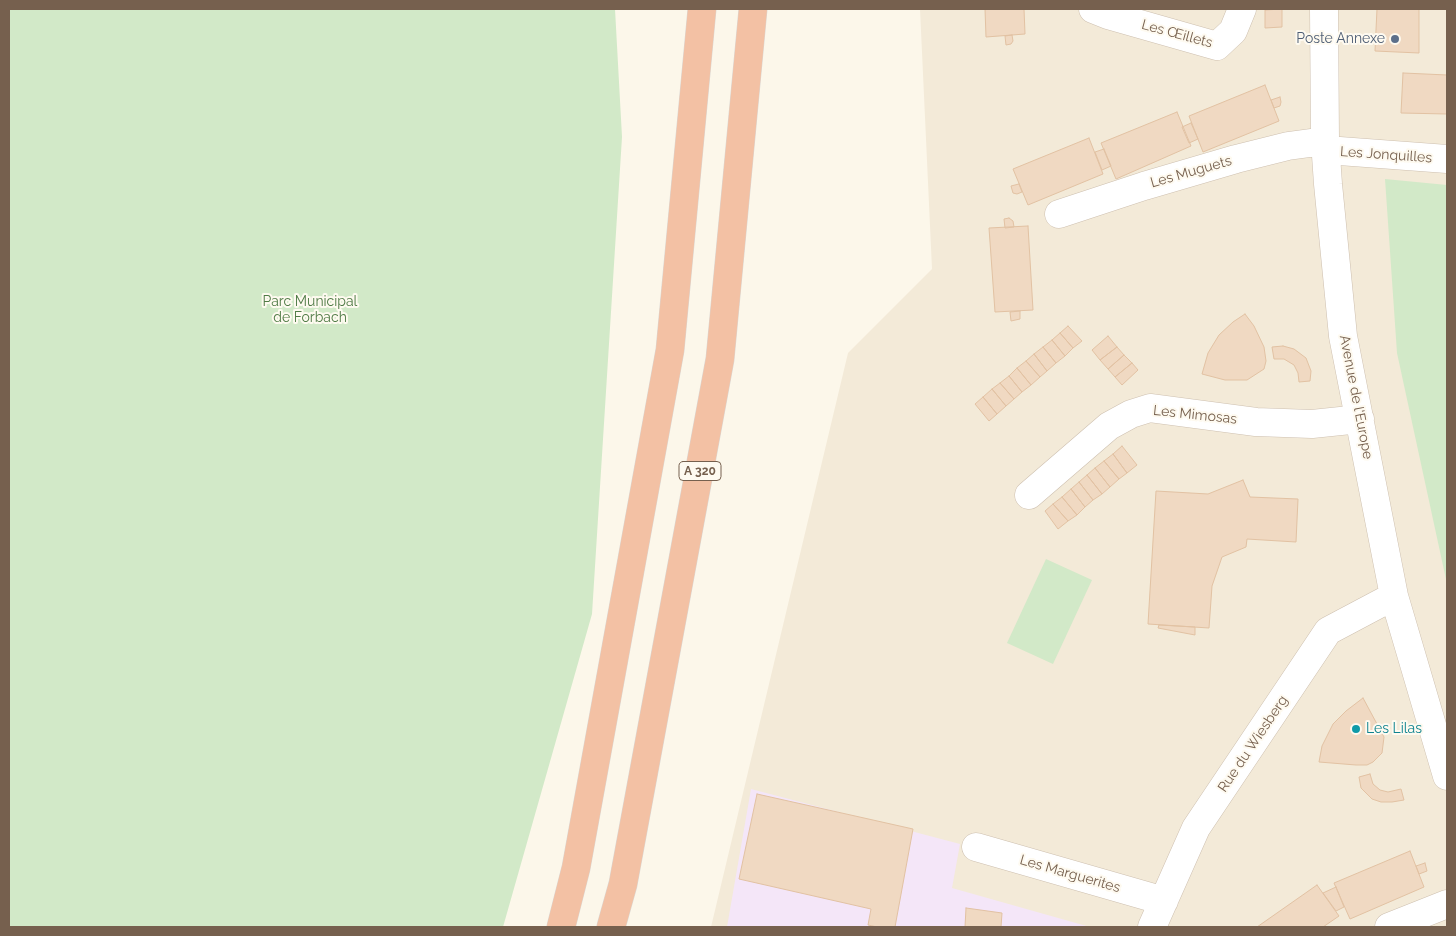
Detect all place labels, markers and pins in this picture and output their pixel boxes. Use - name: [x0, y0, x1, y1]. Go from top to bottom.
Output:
- place label: Poste Annexe: [1296, 31, 1385, 47]
- marker: Poste Annexe: [1389, 33, 1401, 45]
- place label: Les Lilas: [1366, 721, 1422, 737]
- marker: Les Lilas: [1350, 723, 1362, 735]

